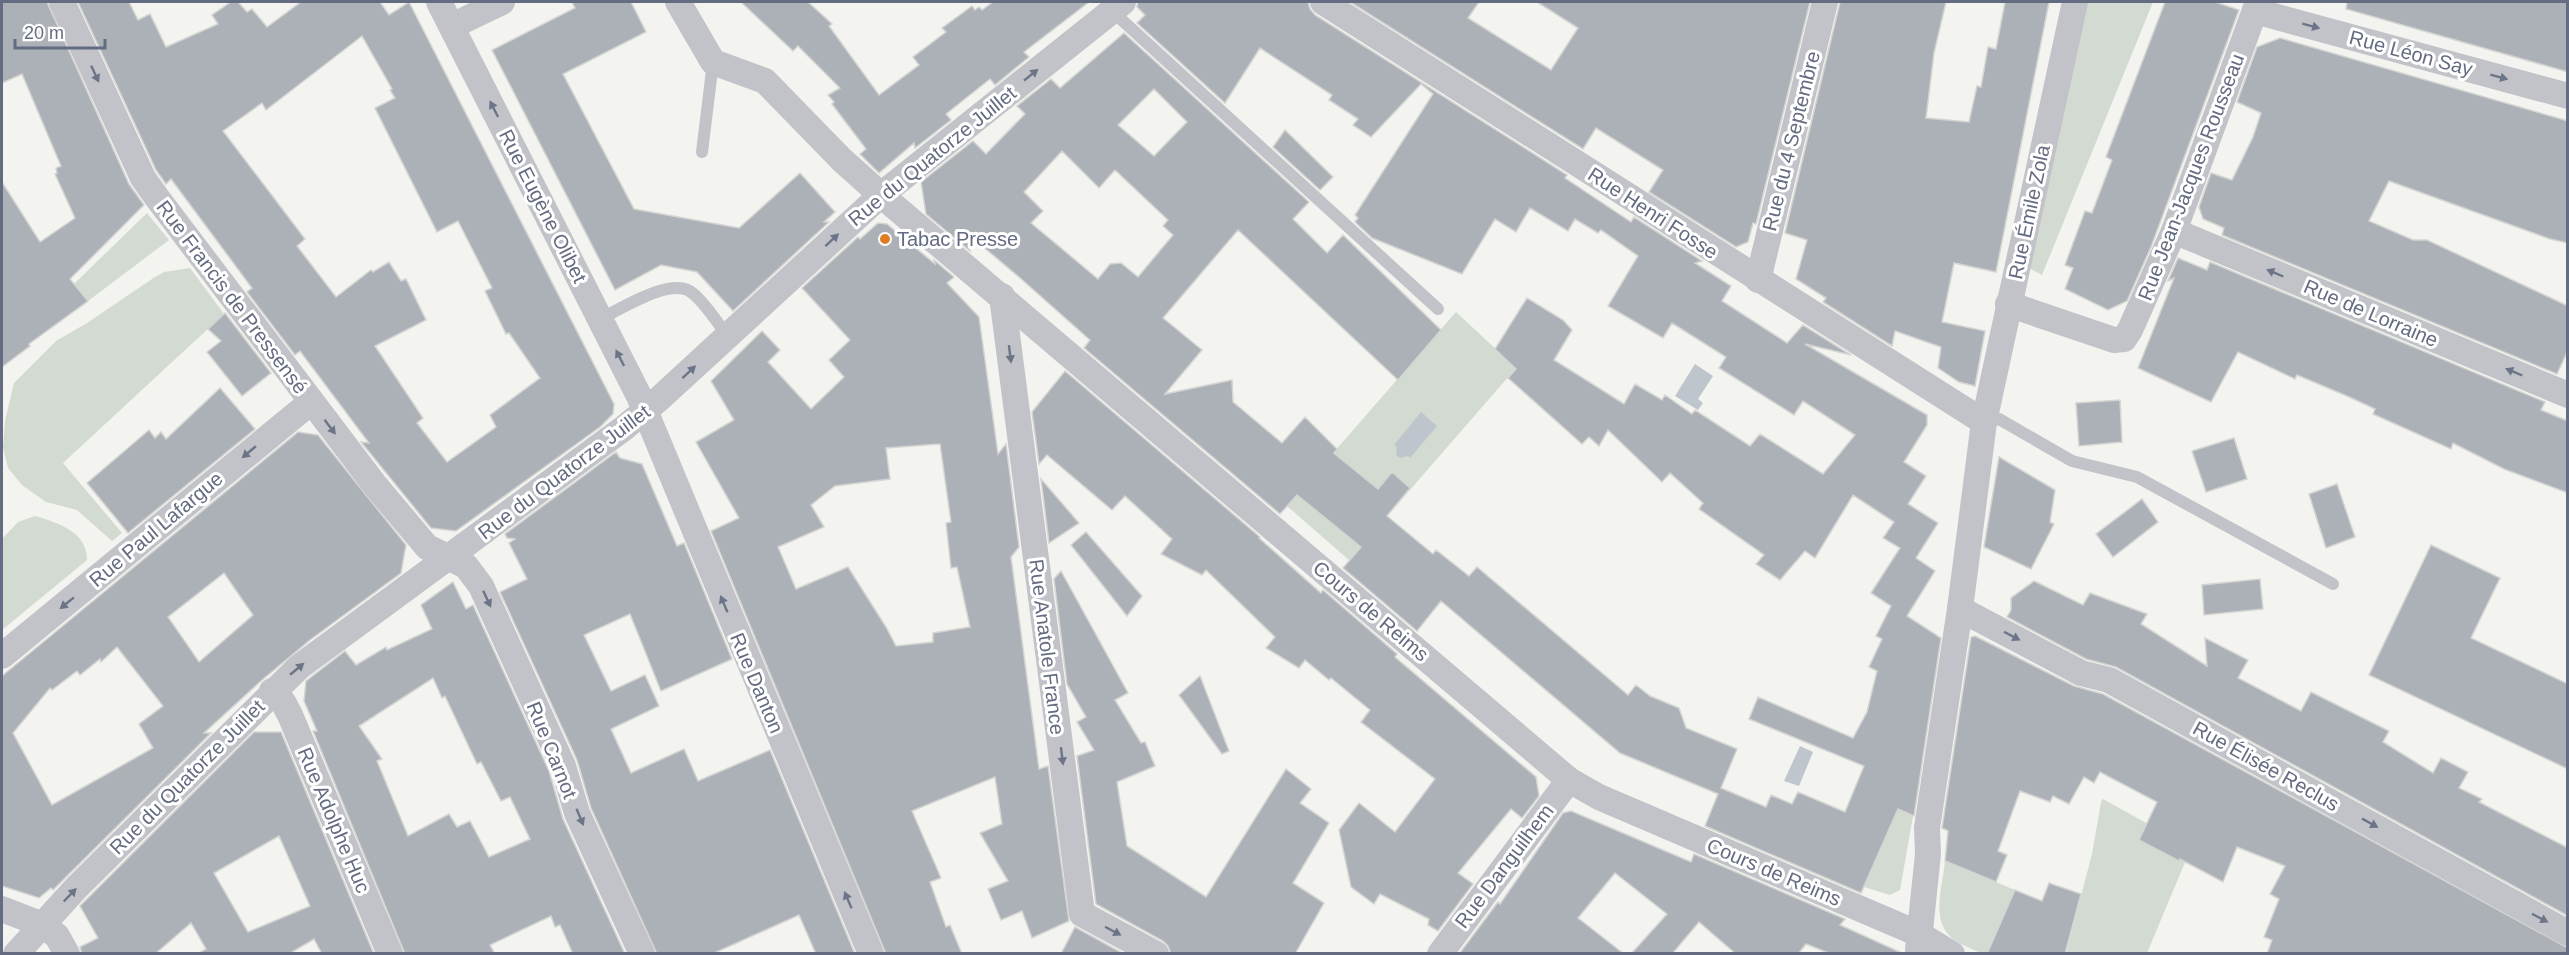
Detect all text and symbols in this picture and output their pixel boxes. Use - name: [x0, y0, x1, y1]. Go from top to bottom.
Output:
- scale bar: [15, 12, 105, 50]
- one-way arrow: [2302, 22, 2320, 31]
- text: 20 m: [24, 23, 64, 43]
- street label: Rue Léon Say: [2347, 26, 2475, 80]
- street label: Rue du 4 Septembre: [1758, 49, 1824, 233]
- street label: Rue Jean-Jacques Rousseau: [2134, 51, 2248, 303]
- one-way arrow: [91, 65, 100, 82]
- one-way arrow: [1023, 69, 1039, 82]
- one-way arrow: [2490, 73, 2508, 82]
- street label: Rue du Quatorze Juillet: [844, 81, 1020, 230]
- one-way arrow: [489, 101, 498, 118]
- street label: Rue Eugène Olibet: [495, 126, 591, 287]
- street label: Rue Émile Zola: [2004, 142, 2054, 281]
- street label: Rue Henri Fosse: [1584, 163, 1722, 263]
- street label: Rue Francis de Pressensé: [152, 196, 312, 398]
- place label: Tabac Presse: [897, 228, 1018, 250]
- marker: Tabac Presse: [878, 232, 892, 246]
- one-way arrow: [824, 234, 839, 247]
- one-way arrow: [2266, 268, 2284, 278]
- street label: Rue de Lorraine: [2301, 275, 2441, 351]
- one-way arrow: [1005, 345, 1014, 364]
- one-way arrow: [615, 349, 625, 367]
- one-way arrow: [681, 365, 696, 379]
- one-way arrow: [2504, 367, 2522, 377]
- street label: Rue du Quatorze Juillet: [474, 400, 654, 544]
- one-way arrow: [324, 419, 336, 434]
- one-way arrow: [242, 445, 257, 458]
- street label: Rue Paul Lafargue: [85, 467, 227, 591]
- street label: Cours de Reims: [1309, 556, 1433, 666]
- street label: Rue Anatole France: [1025, 558, 1069, 736]
- one-way arrow: [482, 591, 492, 609]
- one-way arrow: [719, 594, 729, 612]
- one-way arrow: [60, 596, 75, 609]
- street label: Rue Danton: [726, 630, 788, 736]
- one-way arrow: [2004, 631, 2021, 641]
- one-way arrow: [290, 663, 305, 675]
- street label: Rue du Quatorze Juillet: [105, 695, 269, 859]
- street label: Rue Carnot: [523, 698, 582, 802]
- street label: Rue Élisée Reclus: [2189, 717, 2343, 815]
- street label: Rue Adolphe Huc: [293, 744, 375, 896]
- one-way arrow: [1057, 747, 1066, 766]
- street label: Rue Danguilhem: [1450, 800, 1558, 932]
- one-way arrow: [576, 808, 585, 826]
- one-way arrow: [2362, 818, 2379, 828]
- street label: Cours de Reims: [1704, 834, 1844, 910]
- one-way arrow: [63, 888, 76, 903]
- one-way arrow: [843, 890, 853, 908]
- one-way arrow: [2532, 913, 2549, 923]
- one-way arrow: [1105, 926, 1122, 936]

